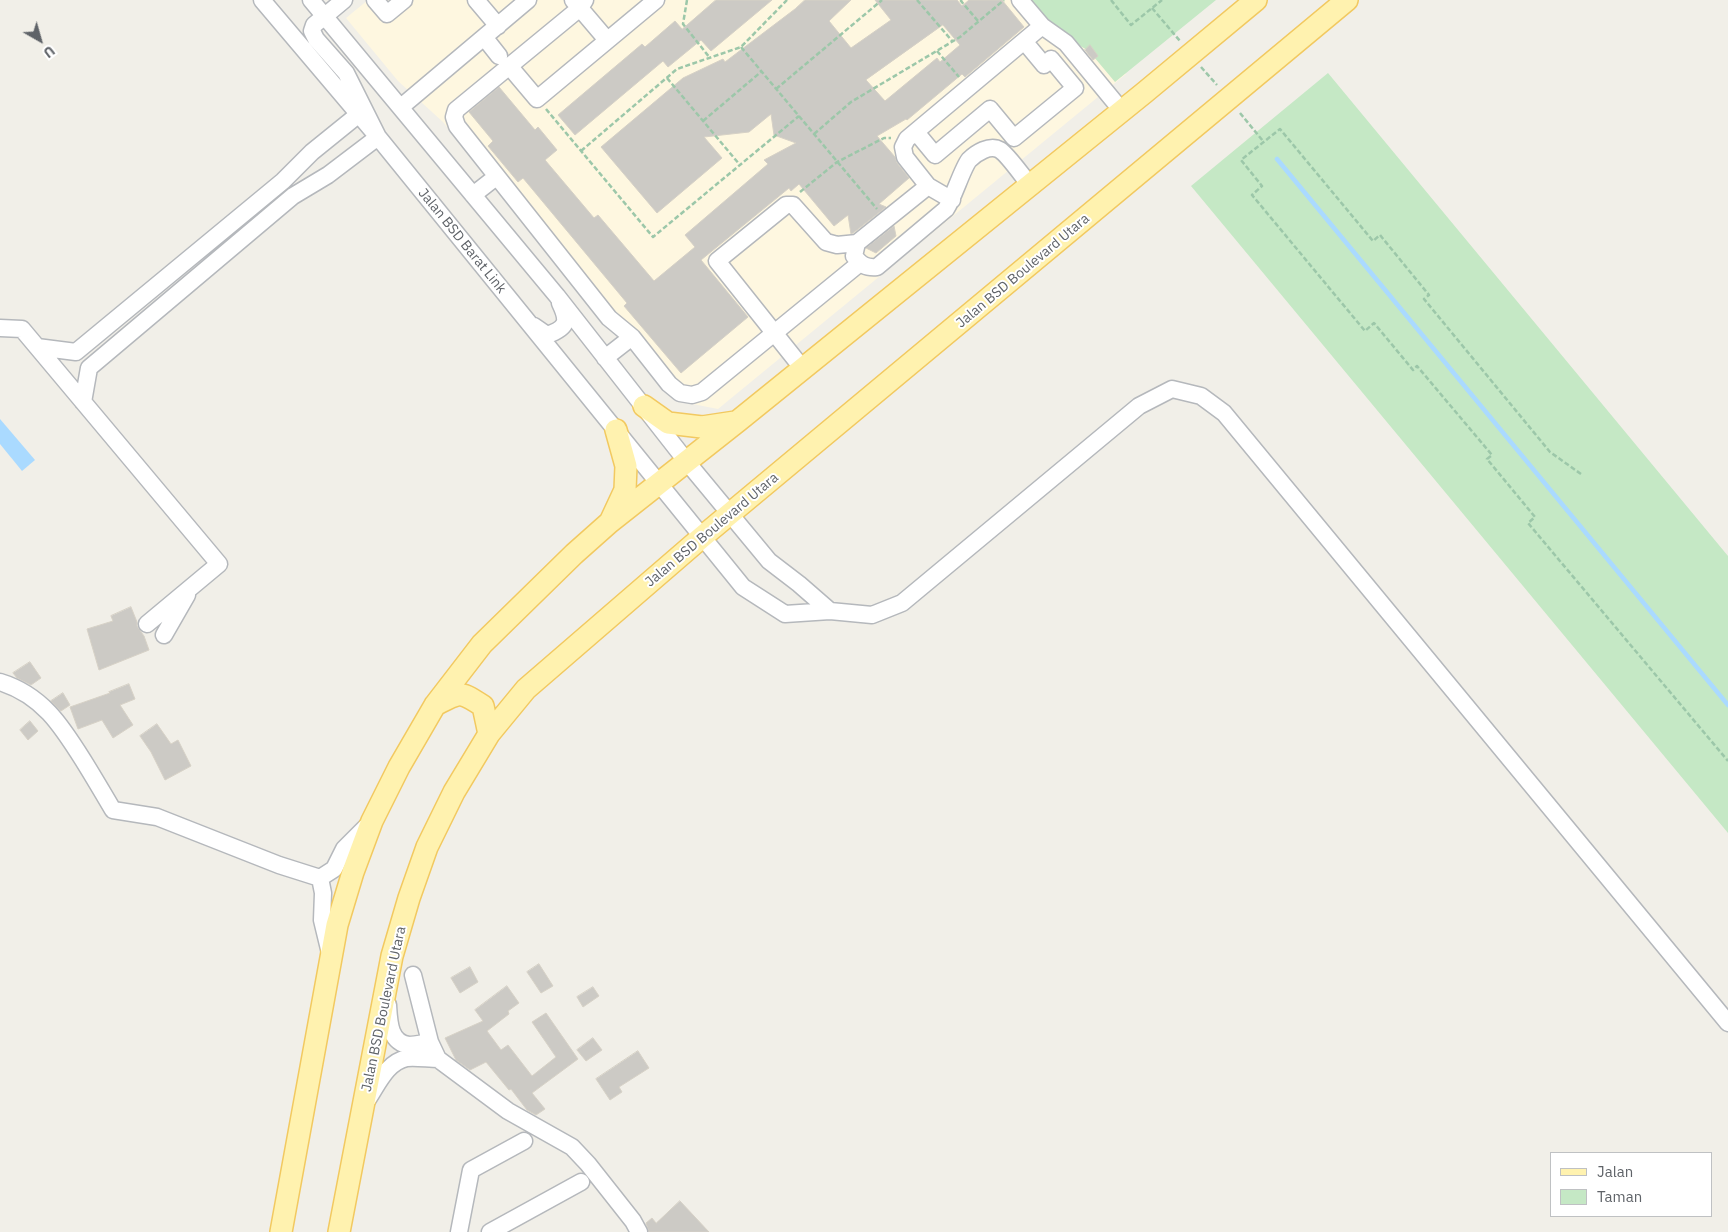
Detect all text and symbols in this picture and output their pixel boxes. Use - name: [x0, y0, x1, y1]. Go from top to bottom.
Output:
- north arrow: [15, 15, 65, 65]
- text: U: [40, 42, 59, 62]
- street label: Jalan BSD Barat Link: [414, 185, 510, 297]
- street label: Jalan BSD Boulevard Utara: [953, 210, 1093, 332]
- street label: Jalan BSD Boulevard Utara: [642, 469, 782, 591]
- street label: Jalan BSD Boulevard Utara: [358, 925, 410, 1093]
- legend: [1550, 1152, 1713, 1217]
- text: Jalan: [1597, 1162, 1633, 1181]
- text: Taman: [1597, 1187, 1642, 1206]

